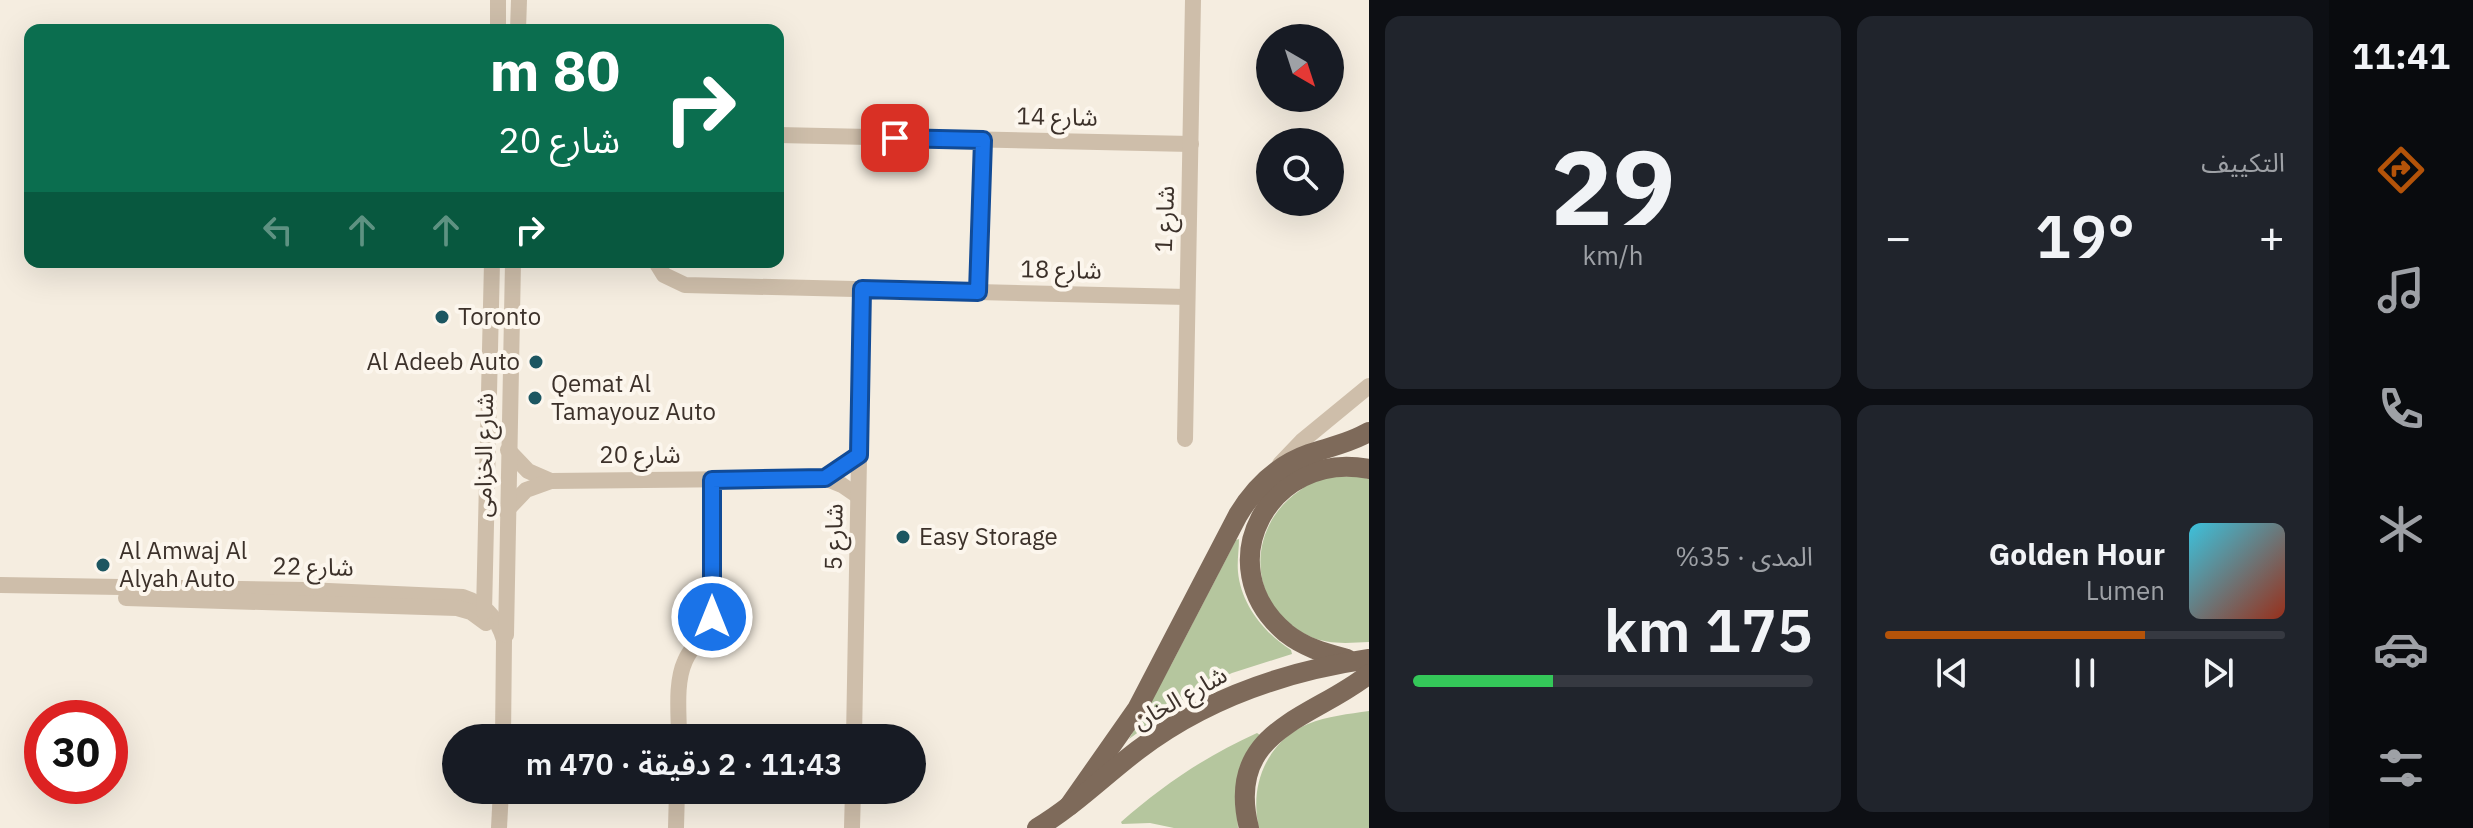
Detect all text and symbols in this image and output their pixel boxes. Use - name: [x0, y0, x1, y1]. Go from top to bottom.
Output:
- north arrow: [1256, 24, 1344, 112]
- map controls: [1256, 24, 1344, 216]
- text: 11:41: [2352, 32, 2450, 79]
- text: 80 m: [490, 34, 620, 106]
- icon: right: [648, 56, 752, 160]
- street label: شارع 14: [1016, 99, 1098, 135]
- pin: [861, 104, 929, 172]
- text: شارع 20: [498, 116, 620, 163]
- icon: arrive: [873, 116, 917, 160]
- text: 29: [1551, 118, 1675, 254]
- button: search: [1256, 128, 1344, 216]
- icon: directions: [2373, 142, 2429, 198]
- text: التكييف: [2201, 145, 2285, 179]
- street label: شارع 1: [1147, 185, 1183, 253]
- text: 19°: [2035, 196, 2135, 275]
- icon: left: [256, 208, 300, 252]
- icon: ahead: [340, 208, 384, 252]
- icon: ahead: [424, 208, 468, 252]
- icon: right: [508, 208, 552, 252]
- text: −: [1885, 208, 1911, 265]
- text: +: [2259, 208, 2285, 265]
- text: km/h: [1582, 238, 1644, 272]
- street label: شارع 18: [1020, 252, 1102, 288]
- icon: music: [2373, 262, 2429, 318]
- place label: Toronto: [458, 300, 541, 332]
- marker: Toronto: [433, 308, 451, 326]
- place label: Al Adeeb Auto: [366, 345, 520, 377]
- marker: Al Adeeb Auto: [527, 353, 545, 371]
- place label: Qemat Al Tamayouz Auto: [551, 367, 716, 427]
- icon: phone: [2373, 381, 2429, 437]
- marker: Qemat Al Tamayouz Auto: [526, 389, 544, 407]
- street label: شارع الخزامى: [466, 392, 502, 518]
- street label: شارع 20: [599, 438, 681, 472]
- icon: climate: [2373, 501, 2429, 557]
- street label: شارع 5: [816, 503, 852, 571]
- place label: Easy Storage: [919, 520, 1058, 552]
- marker: Easy Storage: [894, 528, 912, 546]
- place label: Al Amwaj Al Alyah Auto: [119, 534, 247, 594]
- text: Golden Hour: [1989, 534, 2165, 573]
- text: المدى · 35%: [1675, 539, 1813, 573]
- street label: شارع 22: [272, 549, 354, 585]
- marker: Al Amwaj Al Alyah Auto: [94, 556, 112, 574]
- text: Lumen: [2086, 573, 2165, 607]
- position arrow: [670, 575, 754, 659]
- text: 175 km: [1604, 590, 1813, 669]
- icon: car: [2373, 621, 2429, 677]
- icon: previous: [1930, 651, 1974, 695]
- icon: pause: [2063, 651, 2107, 695]
- icon: next: [2196, 651, 2240, 695]
- street label: شارع الخان: [1127, 658, 1233, 738]
- speed limit sign: 30: [24, 700, 128, 804]
- icon: filters: [2373, 740, 2429, 796]
- text: 11:43 · 2 دقيقة · 470 m: [526, 744, 842, 783]

